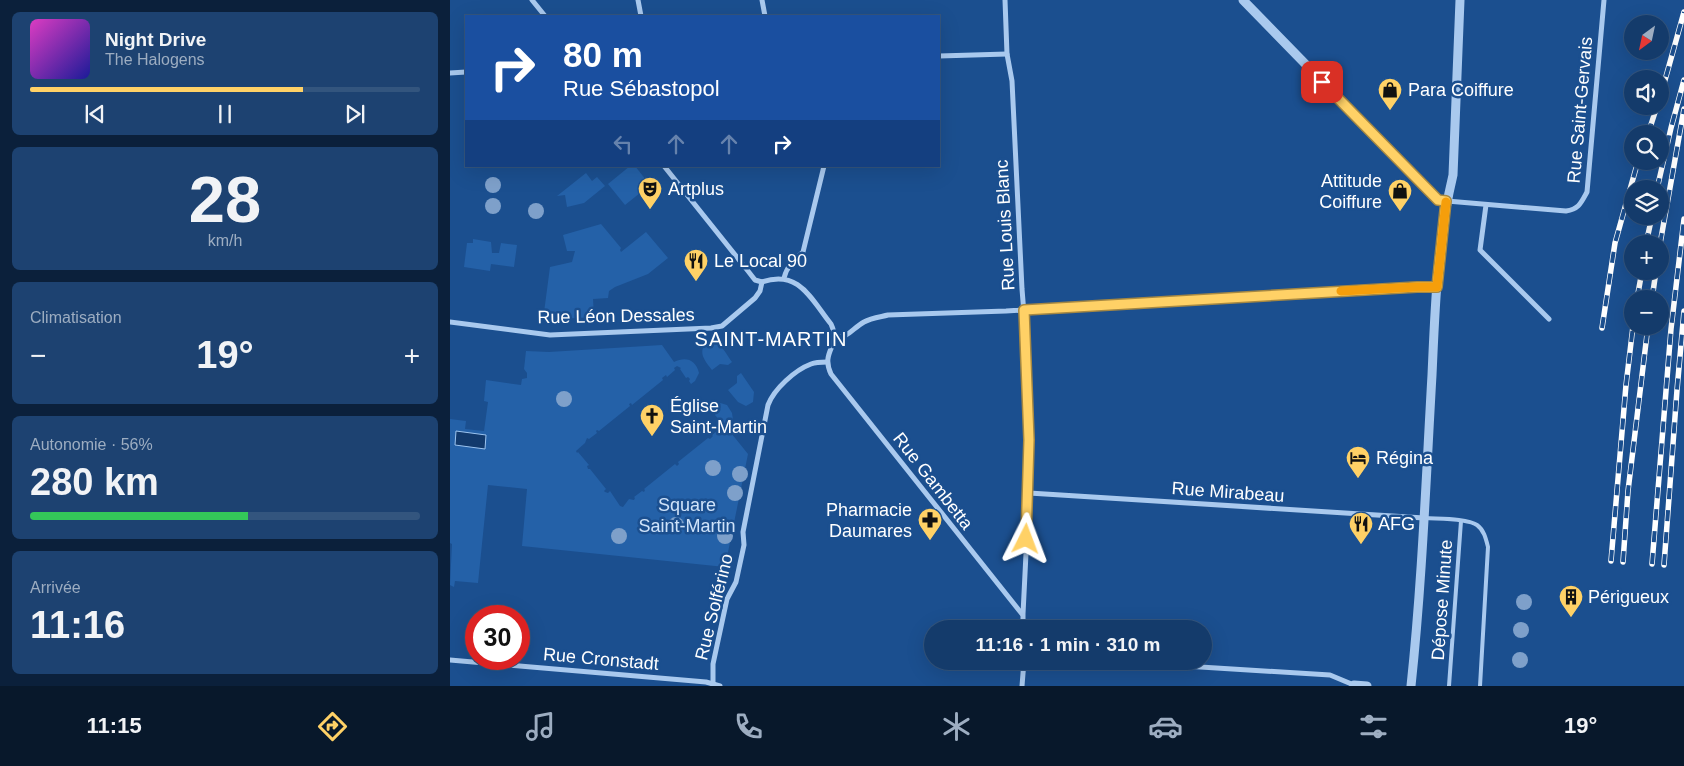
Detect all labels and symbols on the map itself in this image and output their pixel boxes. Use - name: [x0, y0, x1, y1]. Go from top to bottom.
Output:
- north arrow: [1624, 15, 1669, 60]
- street label: Rue Saint-Gervais: [1564, 36, 1596, 184]
- pin: [1301, 61, 1343, 103]
- shop icon: Para Coiffure: [1377, 77, 1403, 111]
- place label: Para Coiffure: [1408, 80, 1514, 100]
- street label: Rue Louis Blanc: [992, 159, 1018, 291]
- place label: Attitude Coiffure: [1319, 171, 1382, 212]
- theatre icon: Artplus: [637, 176, 663, 210]
- shop icon: Attitude Coiffure: [1387, 178, 1413, 212]
- place label: Artplus: [668, 179, 724, 199]
- restaurant icon: Le Local 90: [683, 248, 709, 282]
- place label: Le Local 90: [714, 251, 807, 271]
- street label: Rue Léon Dessales: [537, 305, 695, 327]
- district label: SAINT-MARTIN: [695, 328, 847, 350]
- place label: Église Saint-Martin: [670, 396, 767, 437]
- church icon: Église Saint-Martin: [639, 403, 665, 437]
- street label: Rue Gambetta: [889, 429, 978, 534]
- hotel icon: Régina: [1345, 445, 1371, 479]
- place label: Régina: [1376, 448, 1434, 468]
- street label: Rue Mirabeau: [1171, 478, 1285, 506]
- park label: Square Saint-Martin: [638, 495, 736, 536]
- place label: Pharmacie Daumares: [826, 500, 912, 541]
- pharmacy icon: Pharmacie Daumares: [917, 507, 943, 541]
- restaurant icon: AFG: [1348, 511, 1374, 545]
- position arrow: [999, 512, 1051, 564]
- place label: AFG: [1378, 514, 1415, 534]
- street label: Dépose Minute: [1428, 539, 1456, 661]
- street label: Rue Solférino: [691, 552, 737, 662]
- building icon: Périgueux: [1558, 584, 1584, 618]
- place label: Périgueux: [1588, 587, 1669, 607]
- speed limit sign: 30: [465, 605, 530, 670]
- street label: Rue Cronstadt: [542, 644, 660, 674]

